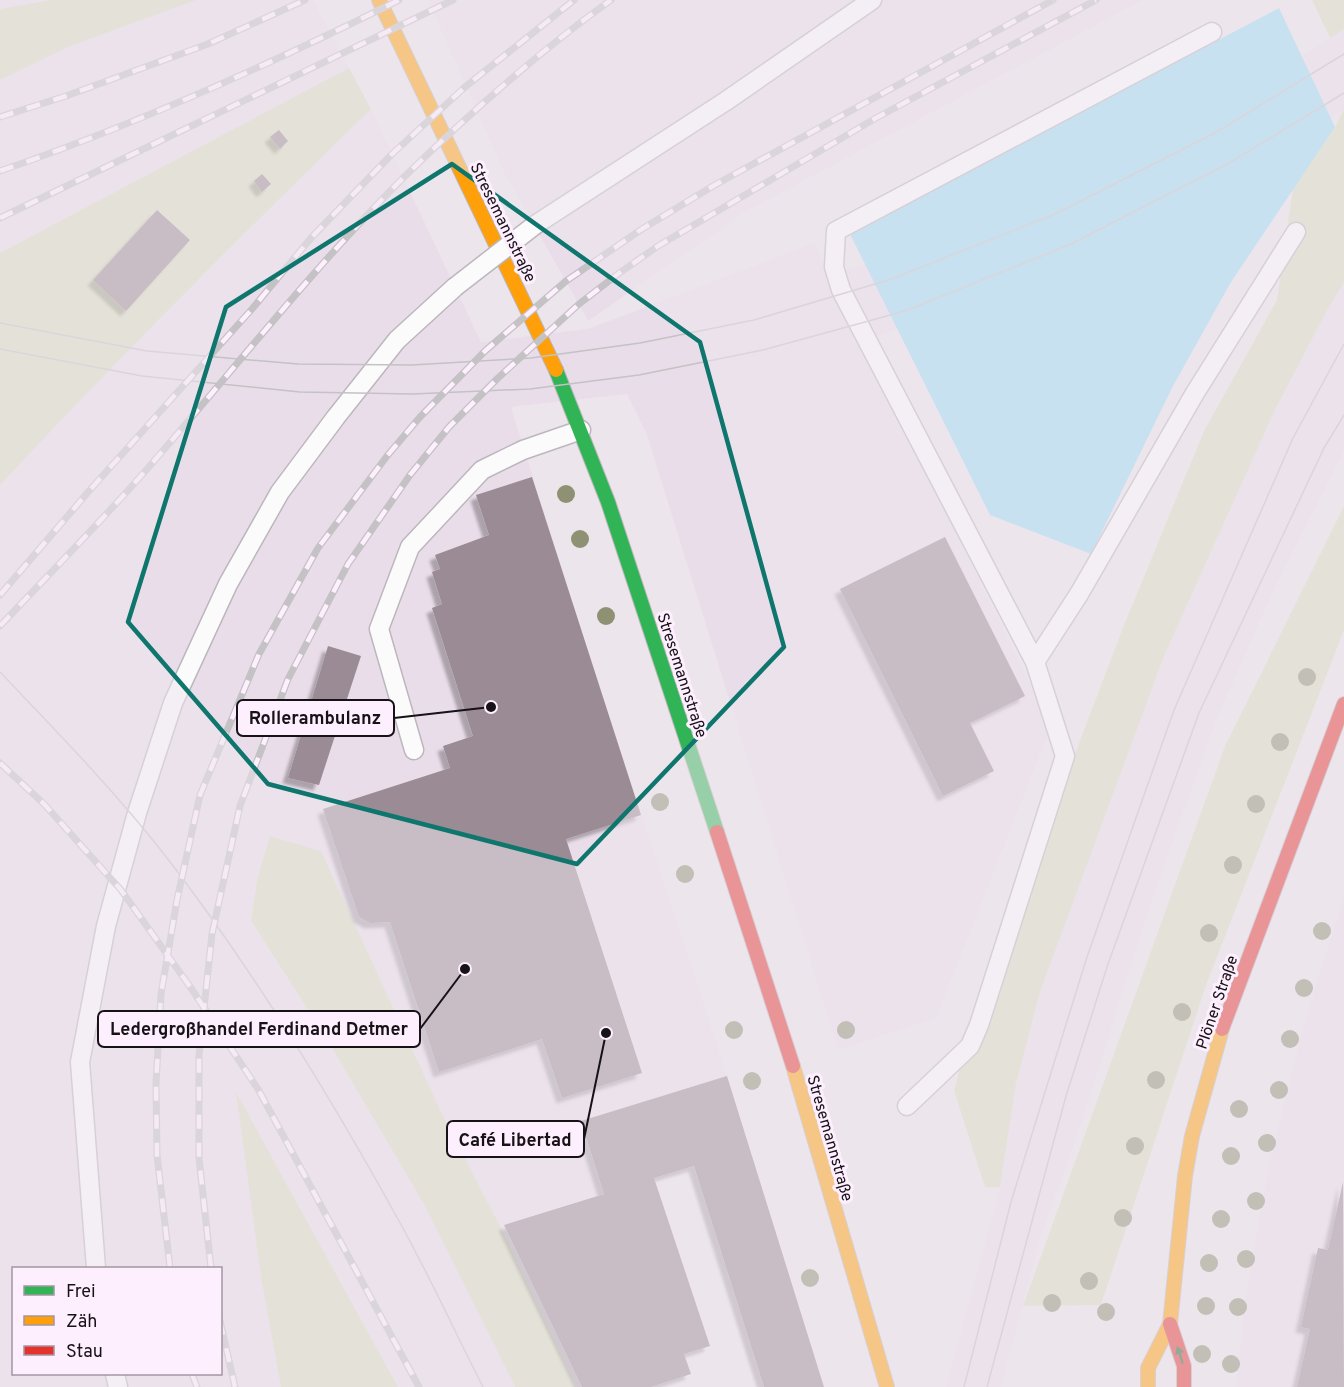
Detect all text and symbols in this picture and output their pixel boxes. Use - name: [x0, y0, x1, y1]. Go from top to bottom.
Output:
- street label: Stresemannstraße: [465, 160, 540, 286]
- street label: Stresemannstraße: [651, 611, 711, 741]
- callout: Rollerambulanz: [237, 700, 394, 736]
- text: Rollerambulanz: [249, 708, 381, 731]
- street label: Plöner Straße: [1192, 953, 1243, 1052]
- callout: Ledergroßhandel Ferdinand Detmer: [98, 1011, 420, 1047]
- text: Ledergroßhandel Ferdinand Detmer: [110, 1019, 409, 1042]
- street label: Stresemannstraße: [802, 1073, 857, 1204]
- callout: Café Libertad: [447, 1121, 584, 1157]
- text: Café Libertad: [458, 1130, 572, 1153]
- legend: [12, 1267, 222, 1375]
- text: Frei: [66, 1281, 96, 1304]
- text: Zäh: [66, 1311, 97, 1334]
- text: Stau: [66, 1341, 103, 1364]
- one-way arrow: [1175, 1346, 1185, 1364]

